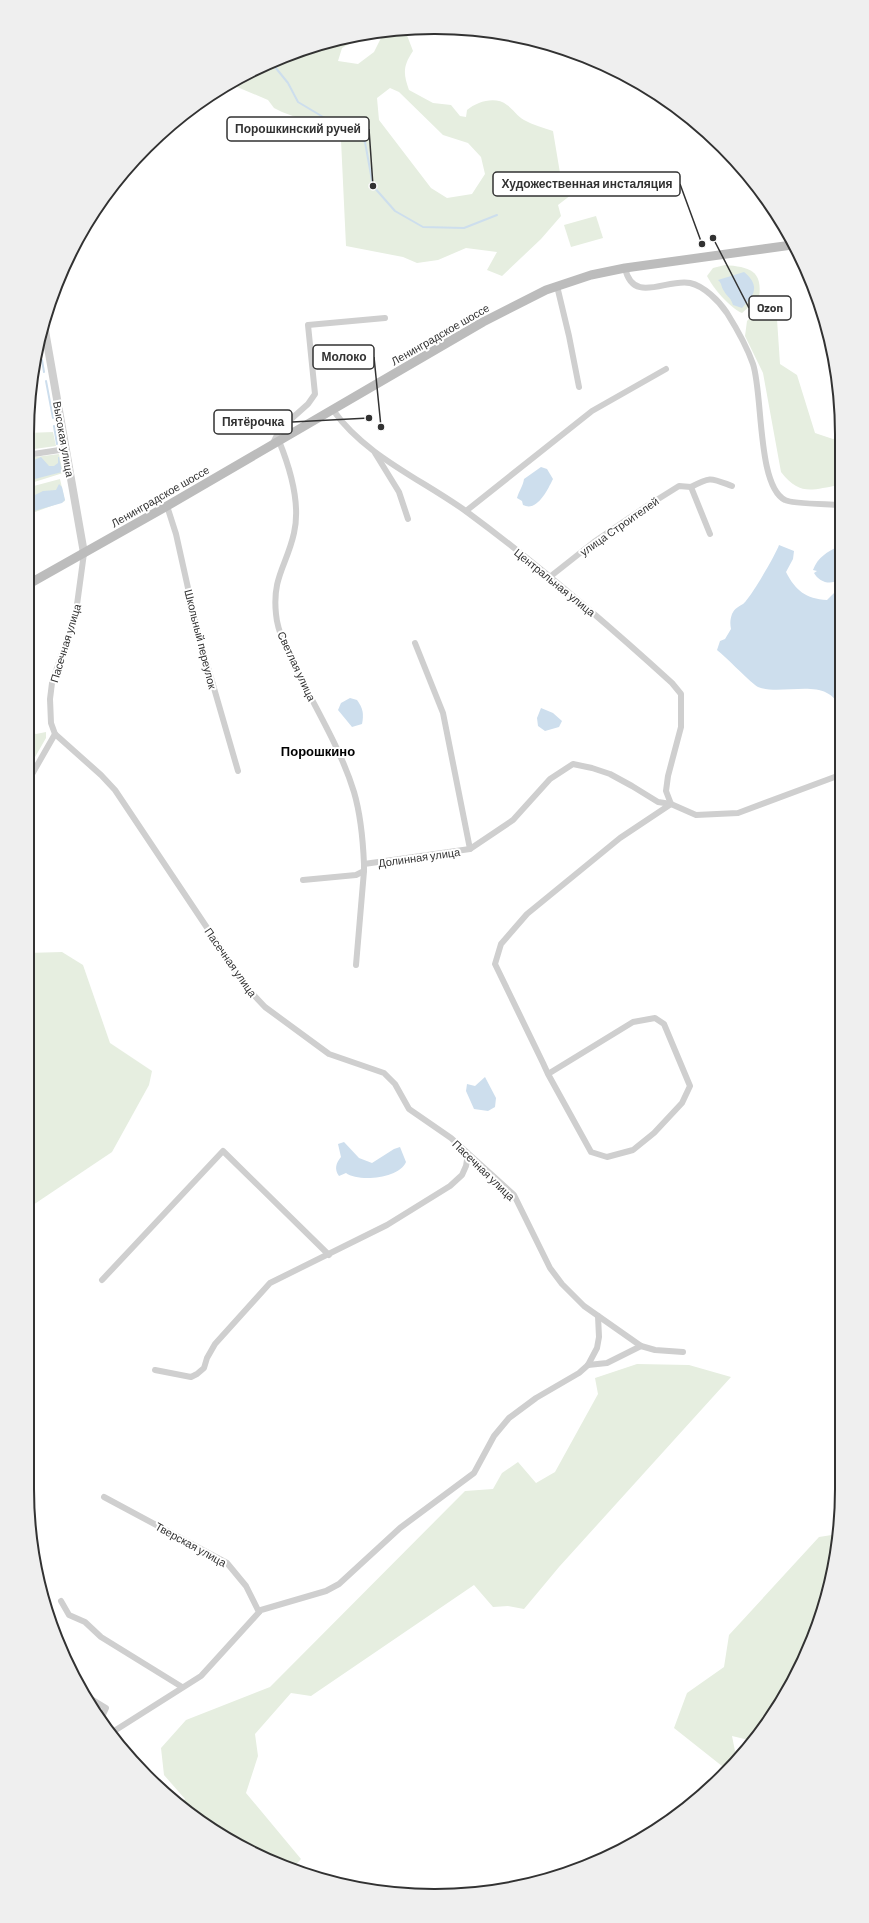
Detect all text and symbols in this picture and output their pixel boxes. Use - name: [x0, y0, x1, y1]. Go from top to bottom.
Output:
- callout: Порошкинский ручей: [227, 117, 369, 141]
- text: Порошкинский ручей: [235, 121, 361, 136]
- callout: Художественная инсталяция: [493, 172, 680, 196]
- text: Художественная инсталяция: [501, 176, 673, 191]
- callout: Ozon: [749, 296, 791, 320]
- text: Ozon: [757, 300, 783, 314]
- street label: Ленинградское шоссе: [389, 301, 491, 367]
- callout: Молоко: [313, 345, 374, 369]
- text: Молоко: [322, 349, 367, 363]
- street label: Высокая улица: [51, 400, 77, 479]
- callout: Пятёрочка: [214, 410, 292, 434]
- text: Пятёрочка: [222, 414, 284, 429]
- street label: Ленинградское шоссе: [109, 463, 211, 529]
- street label: улица Строителей: [577, 494, 661, 558]
- street label: Центральная улица: [512, 545, 599, 619]
- street label: Школьный переулок: [182, 588, 220, 690]
- street label: Пасечная улица: [47, 601, 83, 684]
- street label: Светлая улица: [275, 629, 319, 704]
- district label: Порошкино: [281, 743, 355, 759]
- street label: Долинная улица: [377, 845, 462, 869]
- street label: Пасечная улица: [202, 925, 260, 1000]
- street label: Пасечная улица: [450, 1137, 518, 1204]
- street label: Тверская улица: [153, 1519, 230, 1569]

